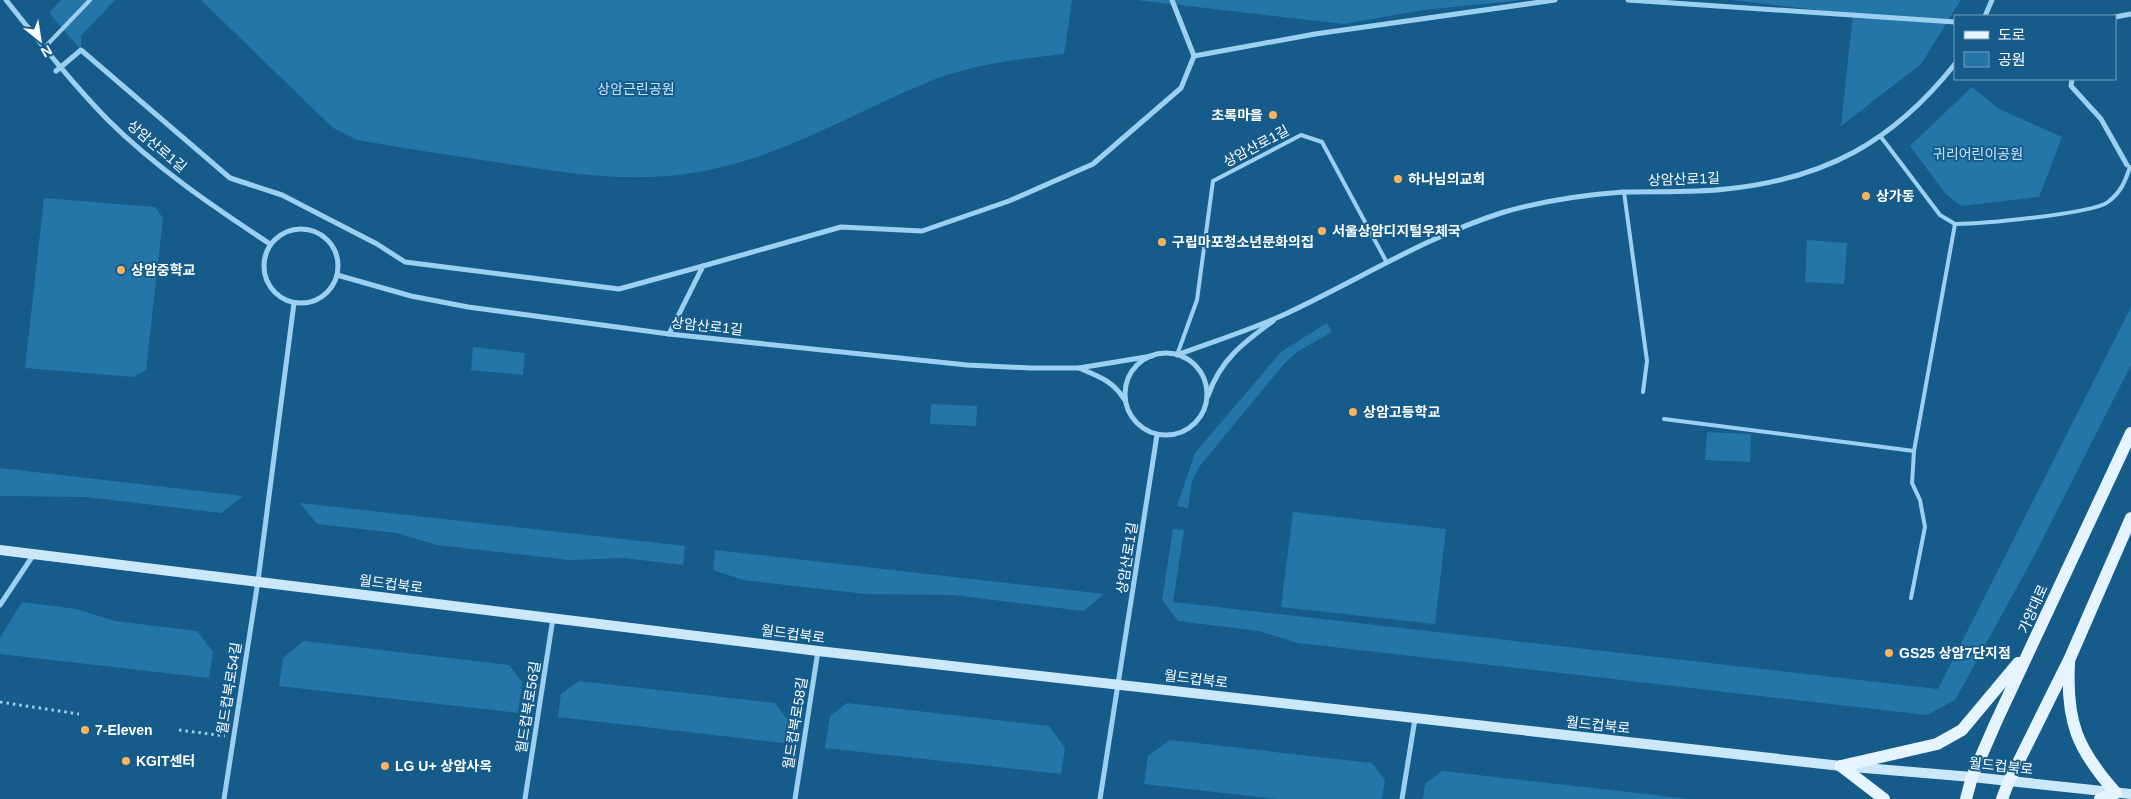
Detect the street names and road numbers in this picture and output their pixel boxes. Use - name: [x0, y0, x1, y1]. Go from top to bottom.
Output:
- street label: 상암산로1길: [124, 117, 190, 175]
- street label: 상암산로1길: [1220, 122, 1292, 170]
- street label: 상암산로1길: [1648, 170, 1720, 188]
- street label: 상암산로1길: [670, 314, 744, 338]
- street label: 상암산로1길: [1113, 521, 1141, 595]
- street label: 월드컵북로: [358, 572, 424, 596]
- street label: 가양대로: [2015, 582, 2051, 636]
- street label: 월드컵북로: [760, 622, 826, 646]
- street label: 월드컵북로54길: [214, 641, 244, 735]
- street label: 월드컵북로56길: [513, 660, 543, 754]
- street label: 월드컵북로: [1163, 667, 1229, 691]
- street label: 월드컵북로58길: [780, 676, 810, 770]
- street label: 월드컵북로: [1565, 714, 1631, 736]
- street label: 월드컵북로: [1968, 755, 2034, 777]

